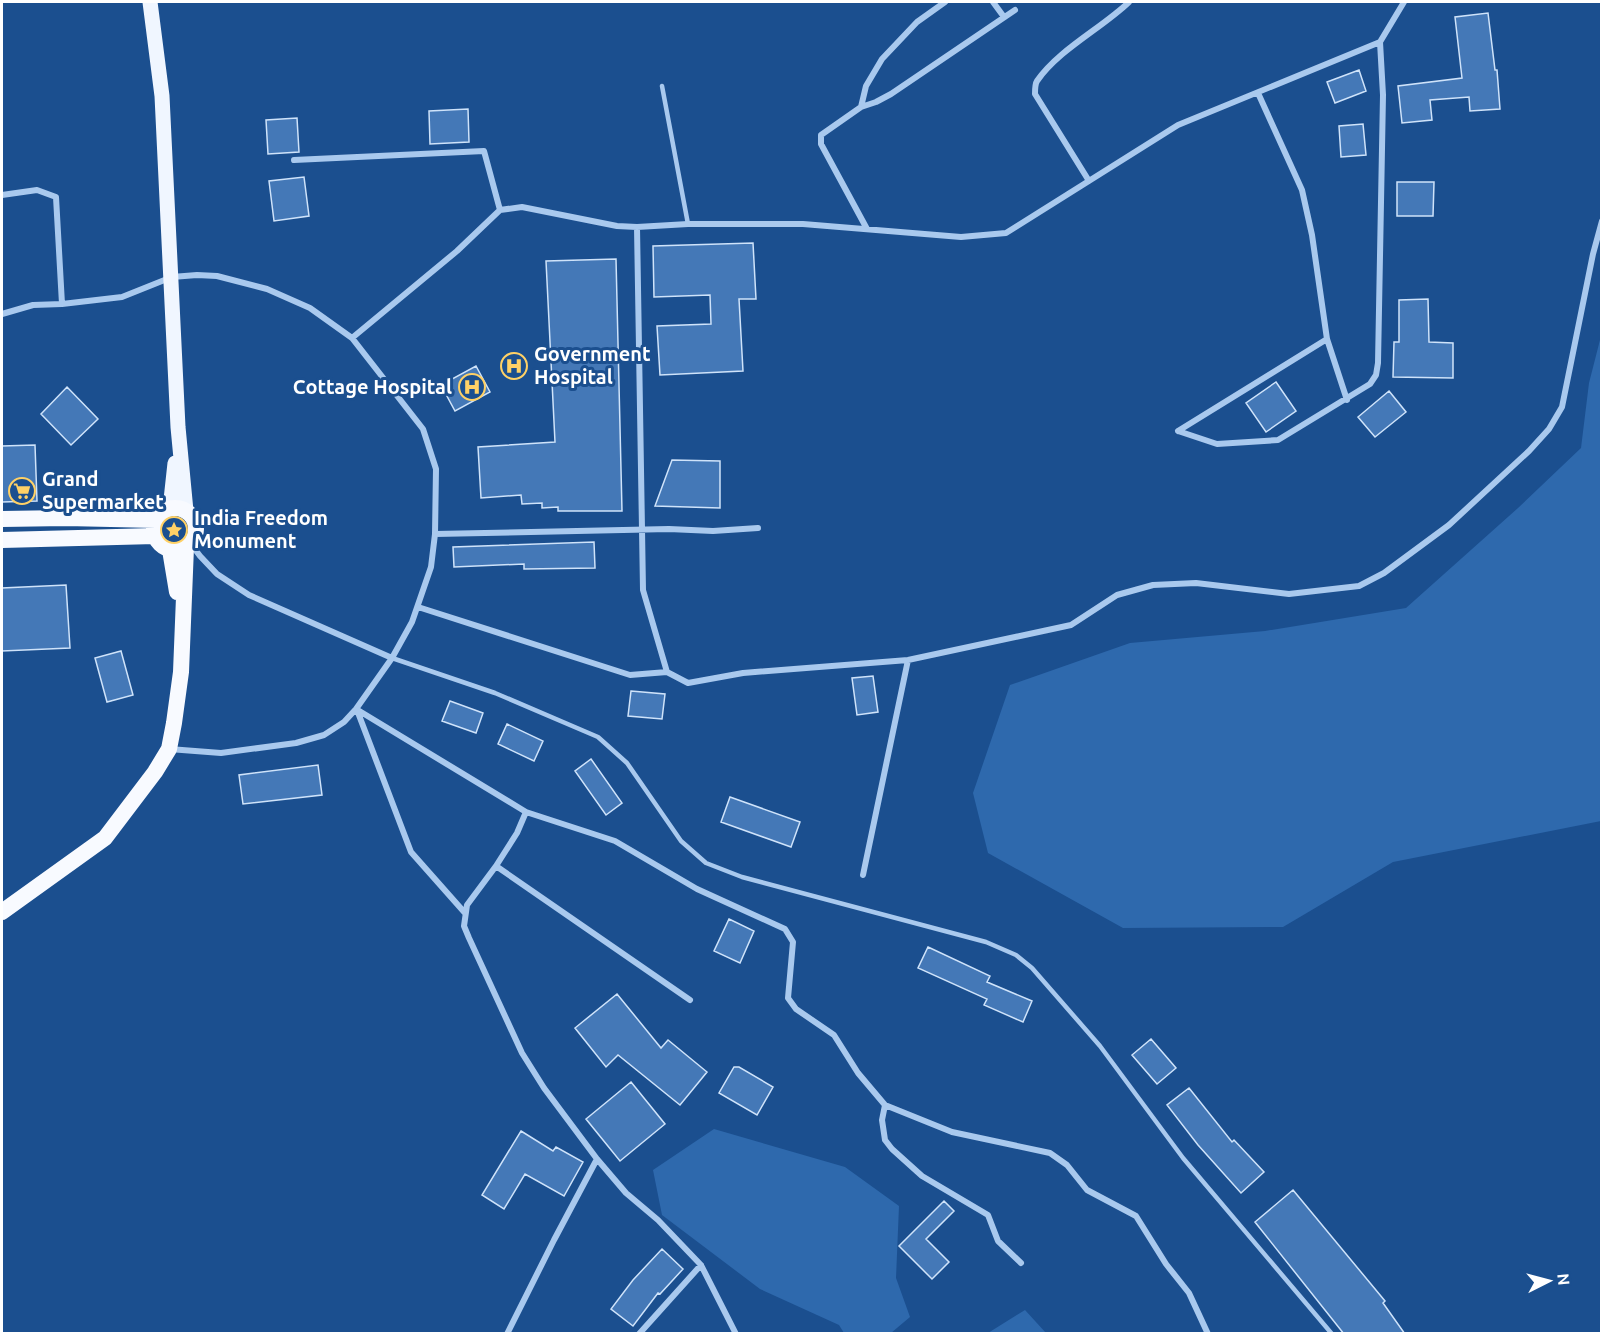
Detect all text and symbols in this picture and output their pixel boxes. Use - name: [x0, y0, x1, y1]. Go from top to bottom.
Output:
- place label: Government Hospital: [534, 342, 651, 388]
- hospital icon: Government Hospital: [499, 351, 529, 381]
- hospital icon: Cottage Hospital: [457, 372, 487, 402]
- place label: Cottage Hospital: [293, 375, 452, 398]
- place label: Grand Supermarket: [42, 467, 164, 513]
- supermarket icon: Grand Supermarket: [7, 476, 37, 506]
- place label: India Freedom Monument: [194, 506, 328, 552]
- place icon: India Freedom Monument: [159, 515, 189, 545]
- north arrow: [1519, 1251, 1579, 1311]
- text: N: [1554, 1273, 1573, 1286]

